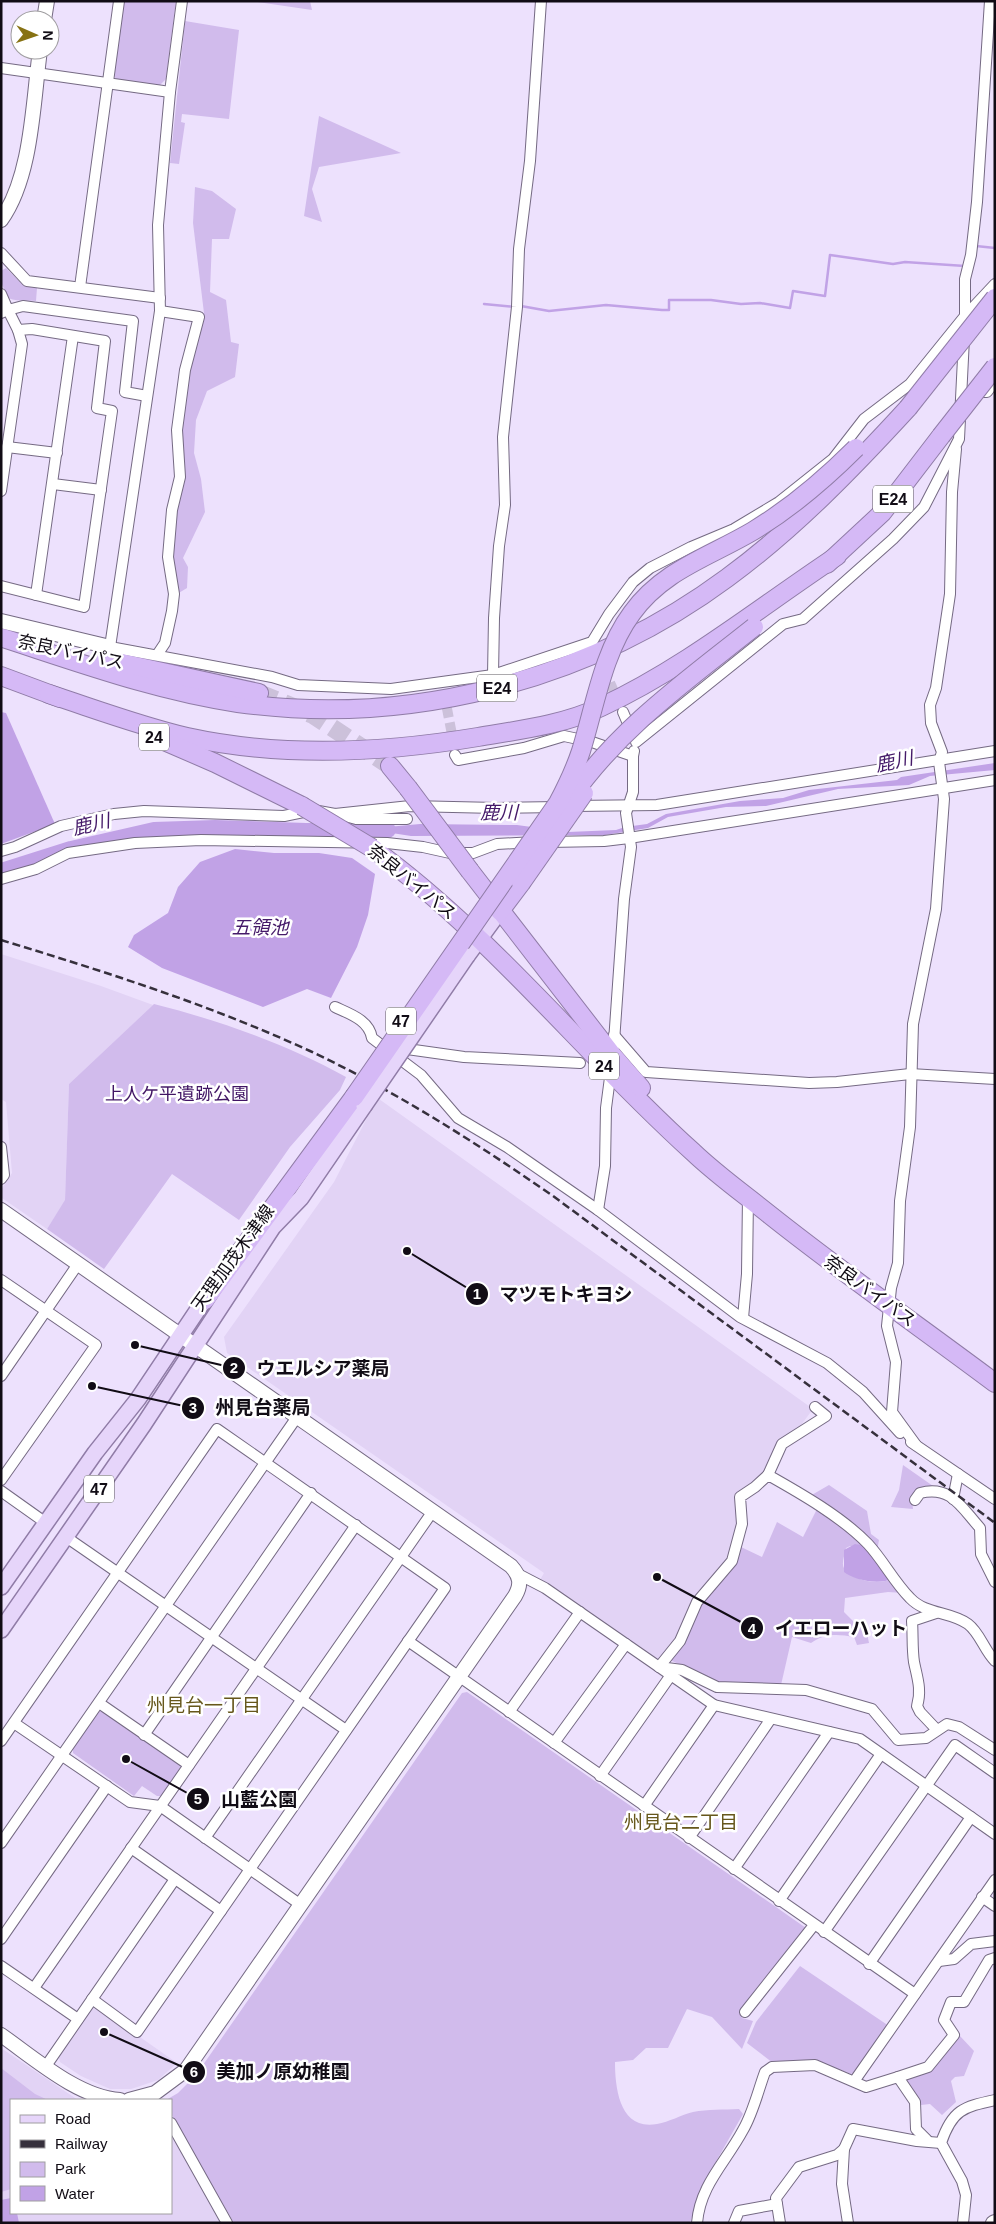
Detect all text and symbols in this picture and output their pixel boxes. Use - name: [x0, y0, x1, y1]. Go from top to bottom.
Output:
- north arrow: [10, 10, 60, 60]
- text: N: [40, 30, 56, 41]
- road number: E24: [873, 486, 913, 512]
- street label: 奈良バイパス: [16, 631, 126, 673]
- road number: E24: [477, 674, 517, 701]
- road number: 24: [139, 724, 169, 750]
- water label: 鹿川: [873, 747, 917, 776]
- water label: 鹿川: [480, 802, 520, 823]
- water label: 鹿川: [70, 810, 114, 839]
- street label: 奈良バイパス: [364, 840, 460, 924]
- water label: 五領池: [231, 917, 290, 938]
- road number: 47: [386, 1008, 416, 1034]
- road number: 24: [589, 1052, 619, 1080]
- park label: 上人ケ平遺跡公園: [105, 1084, 249, 1104]
- street label: 天理加茂木津線: [188, 1201, 278, 1315]
- street label: 奈良バイパス: [821, 1251, 919, 1331]
- callout: マツモトキヨシ: [464, 1277, 642, 1311]
- text: マツモトキヨシ: [499, 1284, 633, 1305]
- text: 1: [473, 1285, 481, 1302]
- callout: ウエルシア薬局: [222, 1351, 400, 1385]
- text: ウエルシア薬局: [256, 1358, 390, 1379]
- text: 2: [230, 1359, 238, 1376]
- callout: 州見台薬局: [181, 1391, 321, 1425]
- text: 州見台薬局: [215, 1397, 311, 1418]
- text: 3: [189, 1399, 197, 1416]
- road number: 47: [84, 1476, 114, 1502]
- callout: イエローハット: [740, 1611, 918, 1645]
- text: イエローハット: [775, 1618, 907, 1639]
- text: 4: [748, 1620, 757, 1637]
- district label: 州見台一丁目: [147, 1695, 261, 1716]
- callout: 山藍公園: [186, 1782, 307, 1816]
- text: 山藍公園: [221, 1789, 297, 1810]
- text: 5: [194, 1790, 202, 1807]
- district label: 州見台二丁目: [624, 1812, 738, 1833]
- callout: 美加ノ原幼稚園: [181, 2055, 359, 2089]
- text: 美加ノ原幼稚園: [216, 2061, 350, 2082]
- text: 6: [190, 2063, 198, 2080]
- legend: [10, 2099, 172, 2214]
- text: Road: [55, 2110, 91, 2127]
- text: Railway: [55, 2135, 108, 2152]
- text: Park: [55, 2160, 86, 2177]
- text: Water: [55, 2185, 94, 2202]

